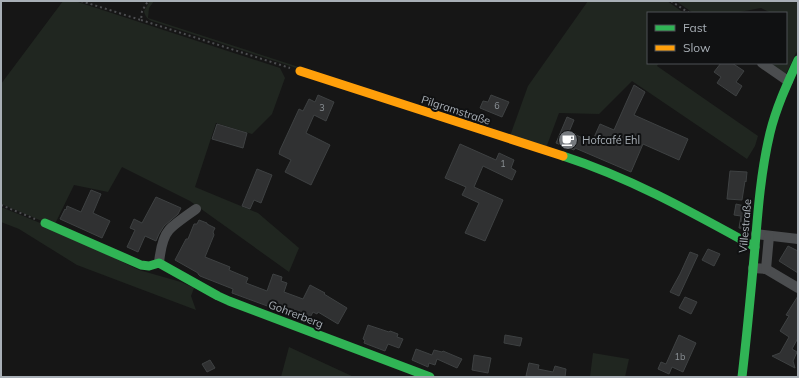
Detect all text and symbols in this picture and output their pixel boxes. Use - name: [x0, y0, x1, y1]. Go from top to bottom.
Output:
- legend: [647, 12, 787, 64]
- text: Fast: [683, 20, 707, 35]
- text: Slow: [683, 40, 711, 55]
- street label: Pilgramstraße: [420, 92, 492, 128]
- house number: 6: [494, 100, 500, 111]
- house number: 3: [319, 102, 325, 113]
- cafe icon: Hofcafé Ehl: [557, 129, 579, 151]
- place label: Hofcafé Ehl: [582, 133, 640, 147]
- house number: 1: [500, 158, 506, 169]
- street label: Villestraße: [736, 198, 754, 254]
- street label: Gohrerberg: [267, 297, 325, 331]
- house number: 1b: [675, 351, 685, 362]

